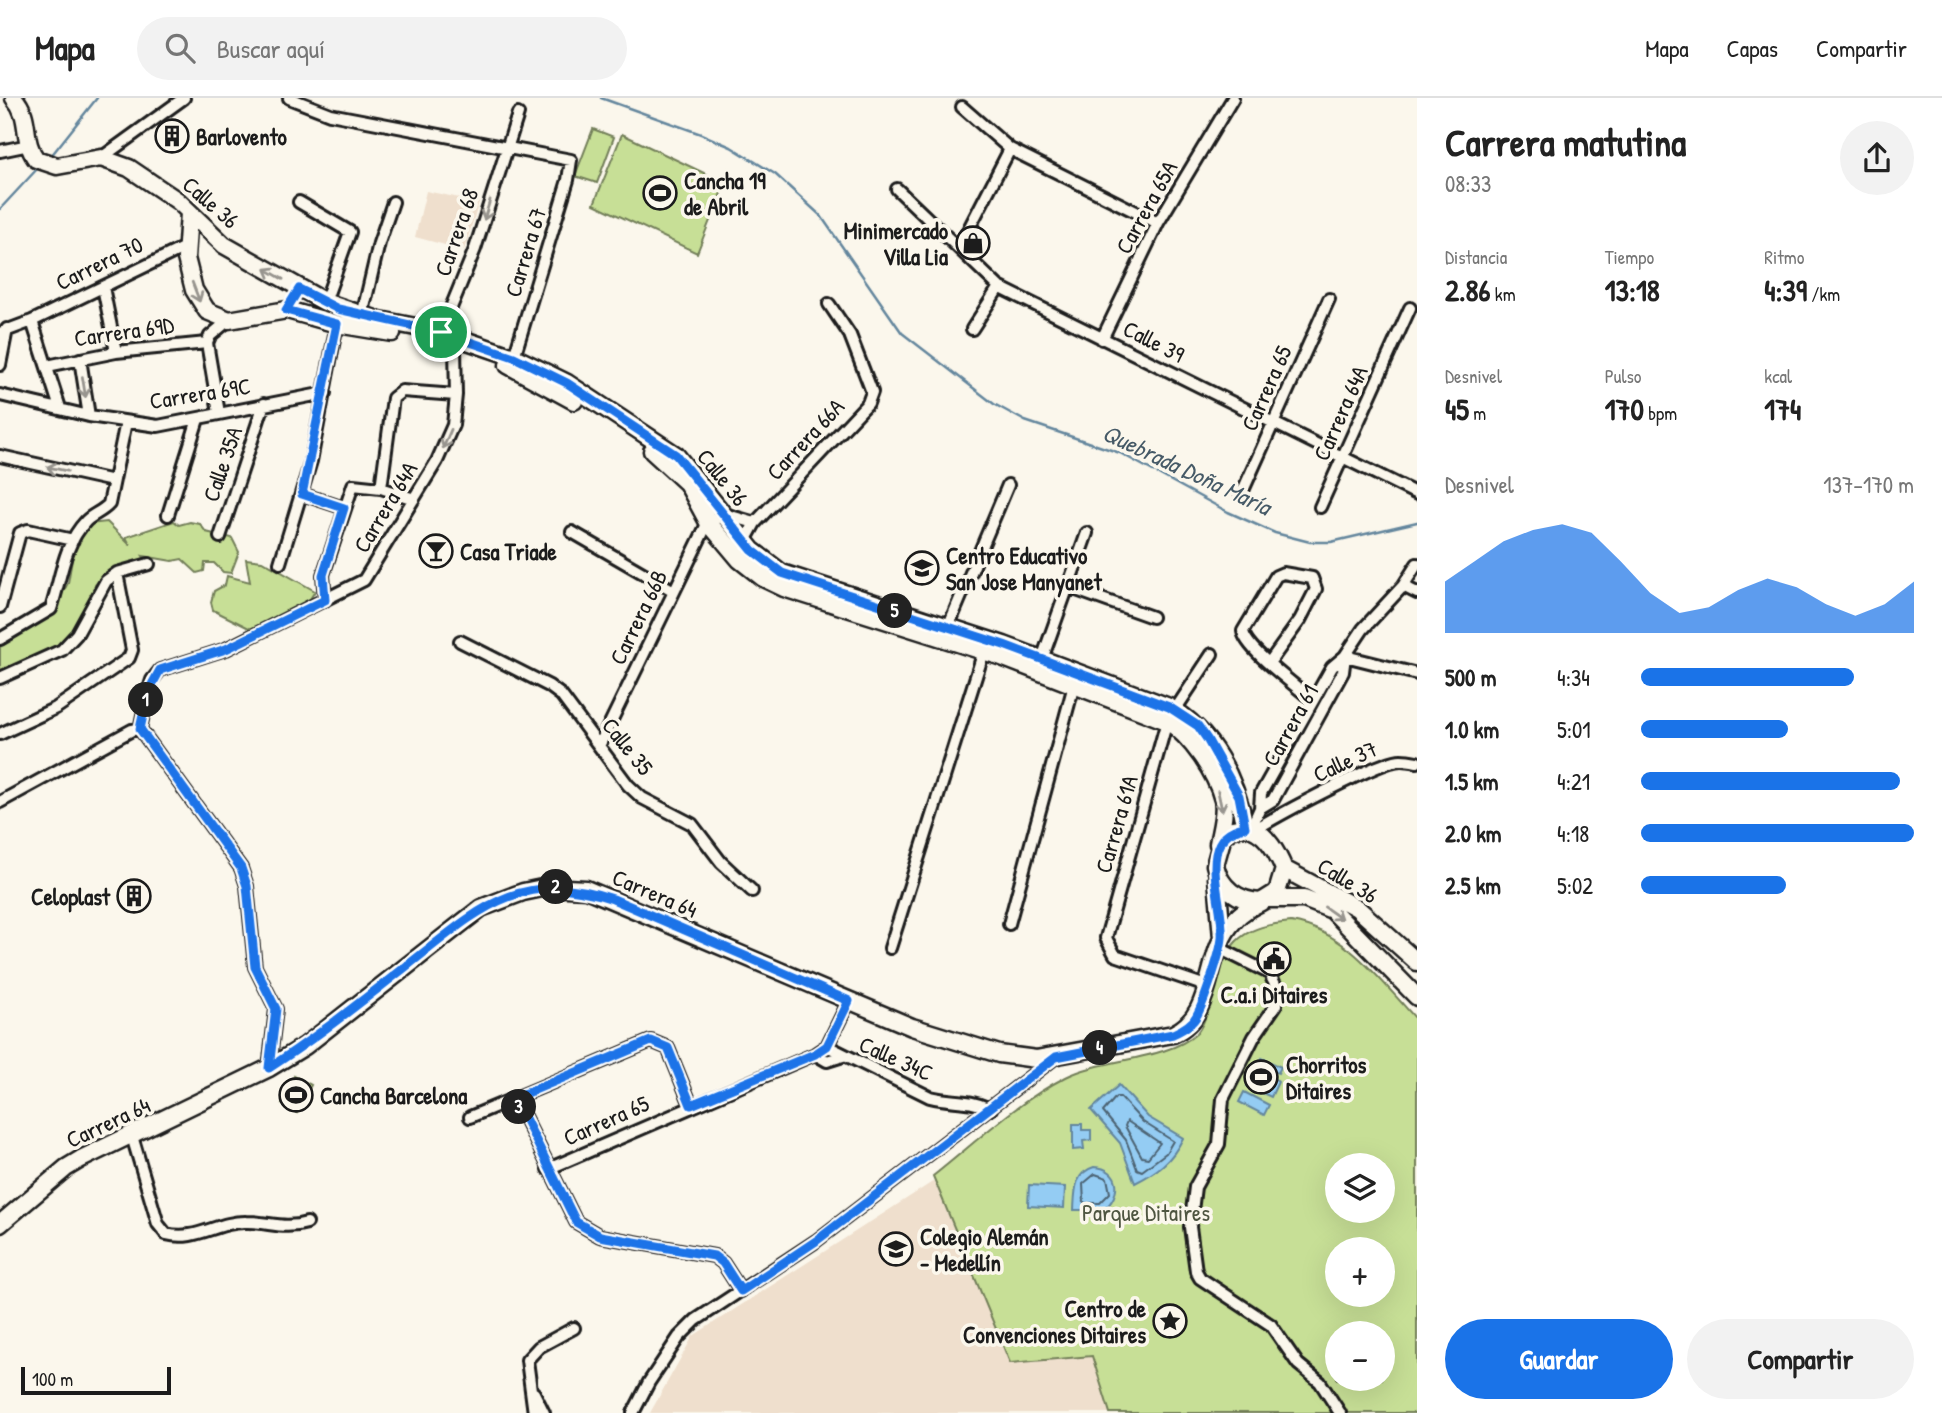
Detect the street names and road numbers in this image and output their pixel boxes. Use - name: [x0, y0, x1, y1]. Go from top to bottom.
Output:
- street label: Carrera 65A: [1108, 155, 1184, 259]
- street label: Calle 36: [176, 169, 246, 235]
- street label: Carrera 68: [427, 184, 485, 280]
- street label: Carrera 67: [497, 203, 553, 301]
- street label: Carrera 70: [50, 229, 148, 297]
- street label: Carrera 69D: [72, 309, 176, 353]
- street label: Calle 39: [1118, 312, 1190, 370]
- street label: Carrera 65: [1233, 340, 1299, 436]
- street label: Carrera 64A: [1305, 361, 1375, 465]
- street label: Carrera 69C: [147, 370, 253, 416]
- street label: Carrera 66A: [759, 391, 851, 487]
- street label: Calle 35A: [195, 422, 249, 506]
- street label: Calle 36: [690, 442, 756, 512]
- street label: Carrera 64A: [346, 456, 424, 558]
- street label: Carrera 66B: [602, 565, 674, 669]
- street label: Carrera 61: [1255, 678, 1325, 772]
- street label: Calle 35: [595, 711, 661, 782]
- street label: Calle 37: [1308, 733, 1382, 789]
- street label: Carrera 61A: [1087, 771, 1145, 877]
- street label: Calle 36: [1312, 850, 1384, 910]
- street label: Carrera 64: [608, 861, 702, 925]
- street label: Calle 34C: [854, 1028, 938, 1088]
- street label: Carrera 65: [558, 1087, 654, 1153]
- street label: Carrera 64: [61, 1089, 155, 1155]

